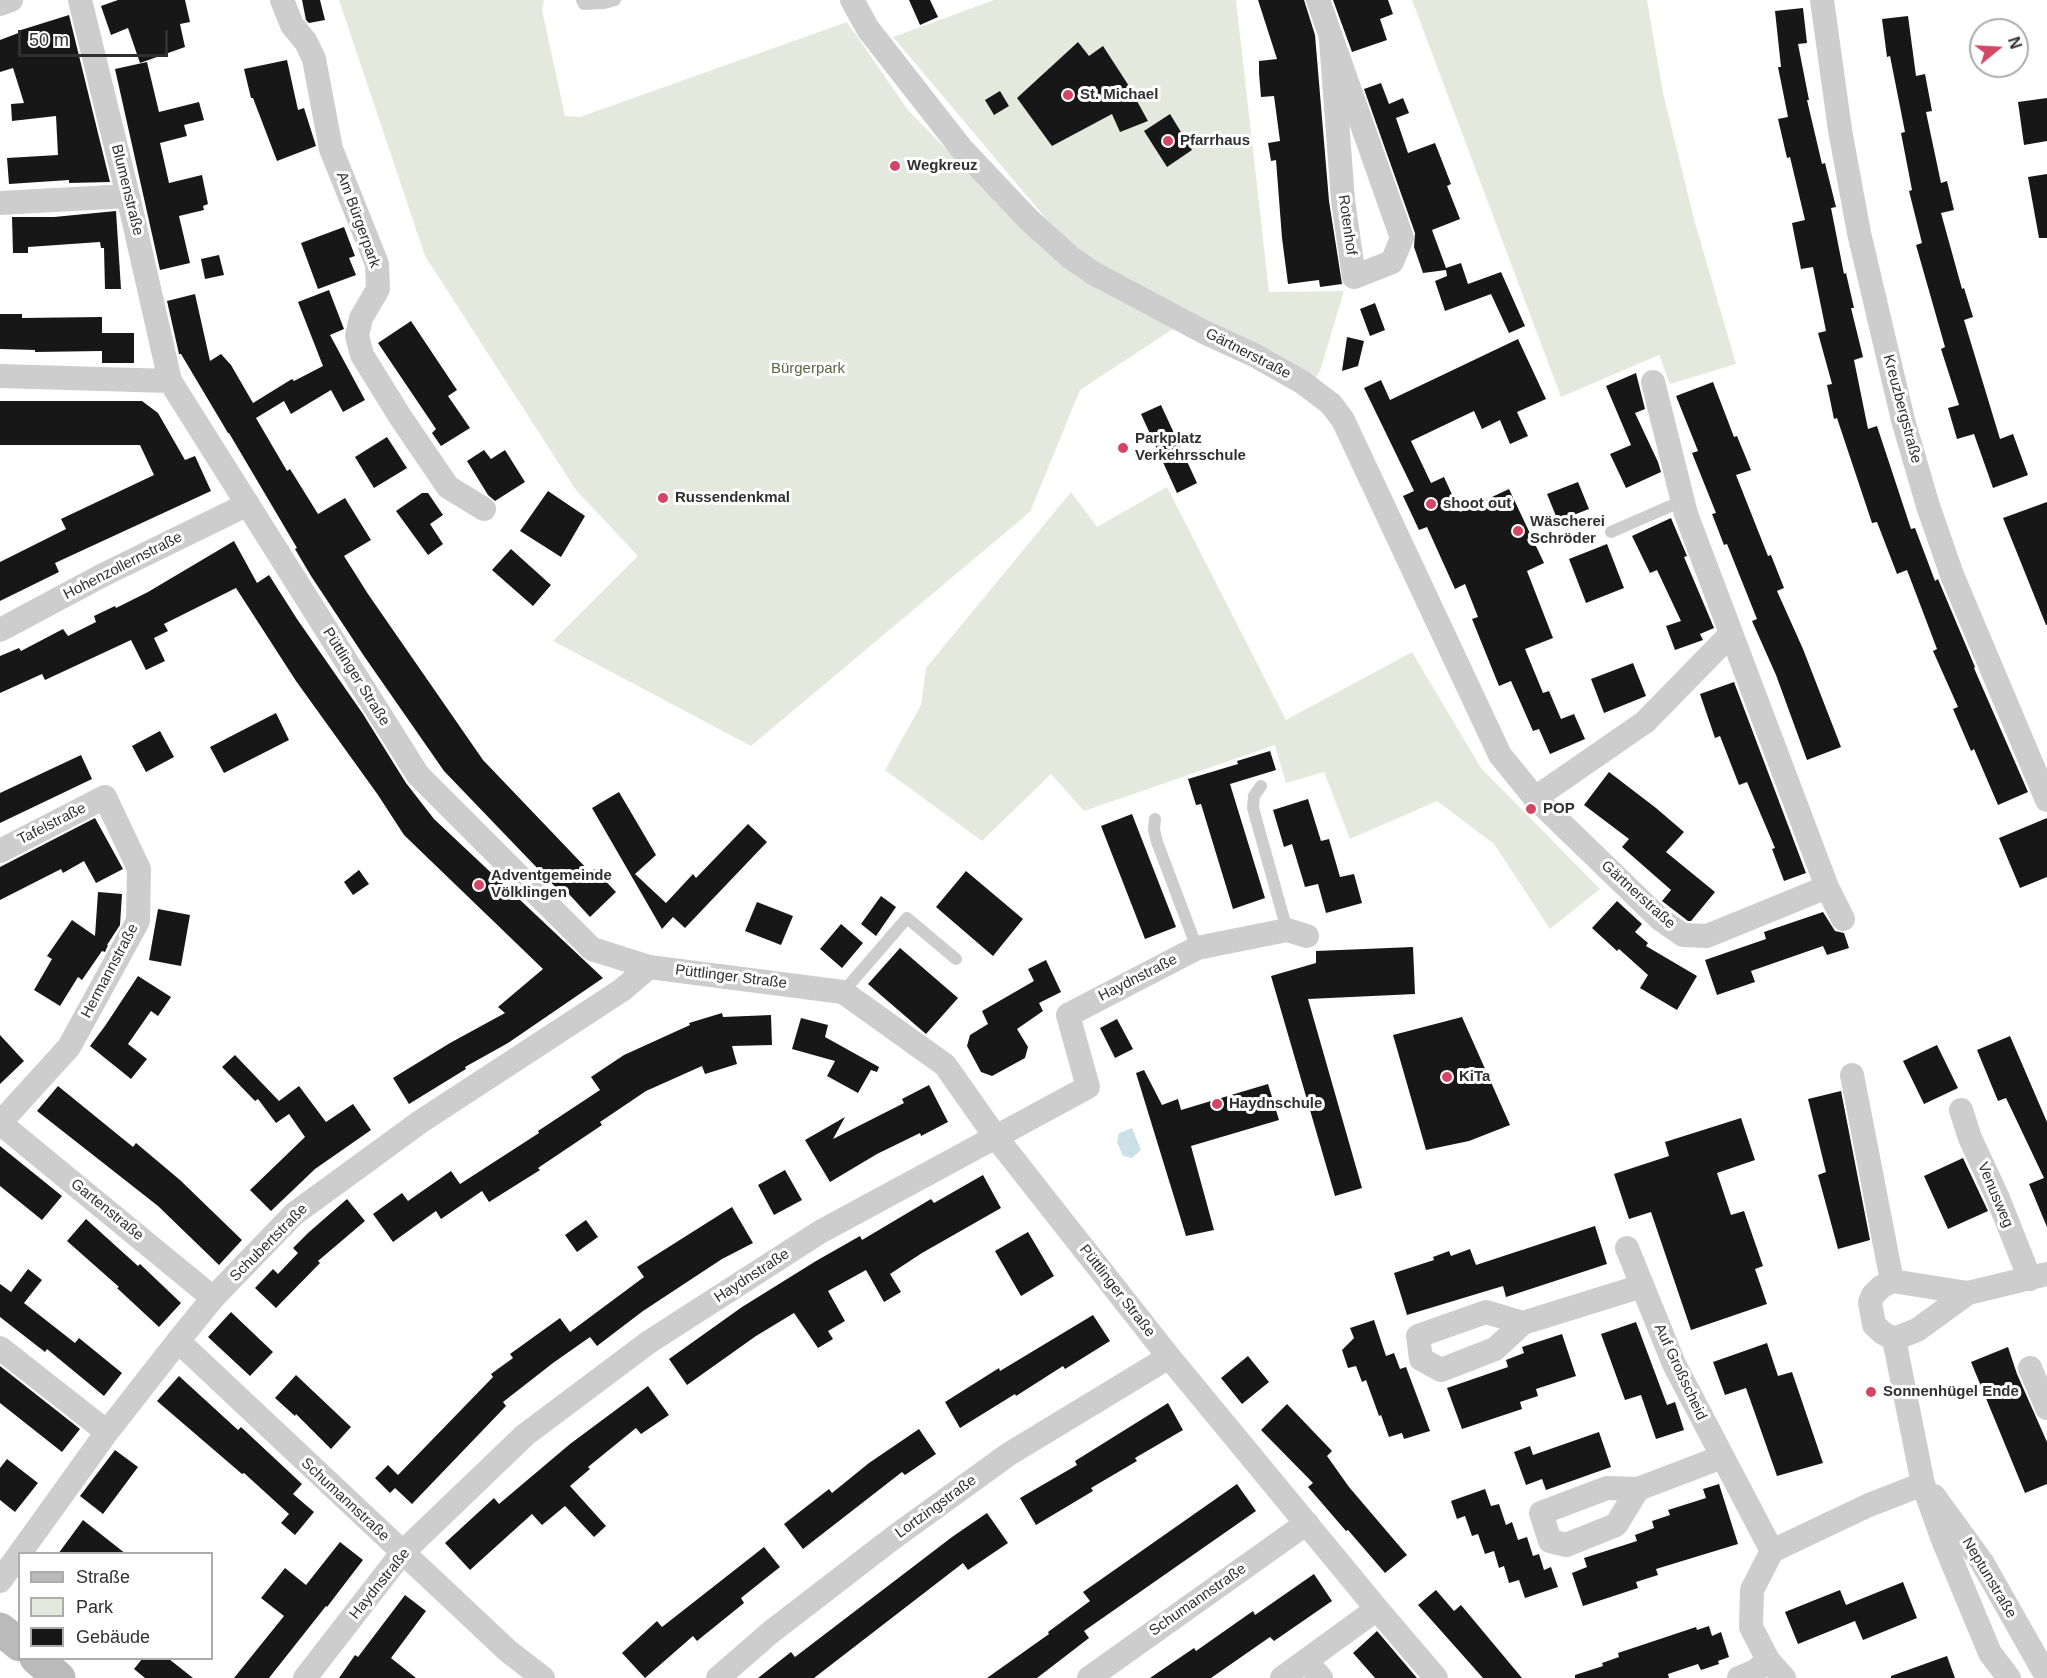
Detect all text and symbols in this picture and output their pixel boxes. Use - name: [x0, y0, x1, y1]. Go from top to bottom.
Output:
- scale bar: [21, 18, 171, 56]
- north arrow: [1969, 18, 2029, 78]
- text: 50 m: [29, 30, 69, 50]
- text: N: [2005, 35, 2025, 51]
- place label: St. Michael: [1080, 86, 1158, 104]
- marker: St. Michael: [1061, 88, 1075, 102]
- place label: Pfarrhaus: [1180, 132, 1250, 150]
- marker: Pfarrhaus: [1161, 134, 1175, 148]
- street label: Blumenstraße: [107, 143, 147, 237]
- place label: Wegkreuz: [907, 157, 978, 175]
- marker: Wegkreuz: [888, 159, 902, 173]
- street label: Am Bürgerpark: [332, 170, 384, 270]
- street label: Rotenhof: [1334, 194, 1360, 256]
- street label: Gärtnerstraße: [1202, 325, 1294, 383]
- street label: Kreuzbergstraße: [1879, 353, 1925, 465]
- park label: Bürgerpark: [771, 360, 845, 378]
- place label: Parkplatz Verkehrsschule: [1135, 430, 1246, 465]
- marker: Parkplatz Verkehrsschule: [1116, 441, 1130, 455]
- place label: Russendenkmal: [675, 489, 790, 507]
- marker: Russendenkmal: [656, 491, 670, 505]
- place label: shoot out: [1443, 495, 1511, 513]
- marker: shoot out: [1424, 497, 1438, 511]
- place label: Wäscherei Schröder: [1530, 513, 1605, 548]
- marker: Wäscherei Schröder: [1511, 524, 1525, 538]
- street label: Hohenzollernstraße: [61, 528, 185, 604]
- street label: Püttlinger Straße: [319, 625, 393, 729]
- street label: Tafelstraße: [15, 799, 89, 849]
- place label: POP: [1543, 800, 1575, 818]
- marker: POP: [1524, 802, 1538, 816]
- street label: Gärtnerstraße: [1597, 857, 1679, 933]
- place label: Adventgemeinde Völklingen: [491, 867, 612, 902]
- marker: Adventgemeinde Völklingen: [472, 878, 486, 892]
- street label: Hermannstraße: [78, 921, 142, 1021]
- street label: Haydnstraße: [1096, 950, 1180, 1006]
- street label: Püttlinger Straße: [674, 961, 788, 993]
- place label: KiTa: [1459, 1068, 1490, 1086]
- marker: KiTa: [1440, 1070, 1454, 1084]
- place label: Haydnschule: [1229, 1095, 1322, 1113]
- marker: Haydnschule: [1210, 1097, 1224, 1111]
- street label: Venusweg: [1973, 1160, 2017, 1230]
- street label: Gartenstraße: [67, 1175, 147, 1245]
- street label: Schubertstraße: [226, 1200, 312, 1286]
- street label: Püttlinger Straße: [1075, 1241, 1159, 1341]
- street label: Haydnstraße: [711, 1245, 793, 1307]
- street label: Auf Großscheid: [1650, 1321, 1710, 1423]
- place label: Sonnenhügel Ende: [1883, 1383, 2019, 1401]
- marker: Sonnenhügel Ende: [1864, 1385, 1878, 1399]
- street label: Schumannstraße: [297, 1454, 393, 1546]
- street label: Lortzingstraße: [892, 1472, 980, 1542]
- street label: Neptunstraße: [1958, 1534, 2020, 1622]
- street label: Haydnstraße: [346, 1545, 414, 1623]
- legend: [18, 1552, 213, 1660]
- street label: Schumannstraße: [1146, 1560, 1250, 1640]
- text: Straße: [76, 1567, 130, 1587]
- text: Park: [76, 1597, 113, 1617]
- text: Gebäude: [76, 1627, 150, 1647]

